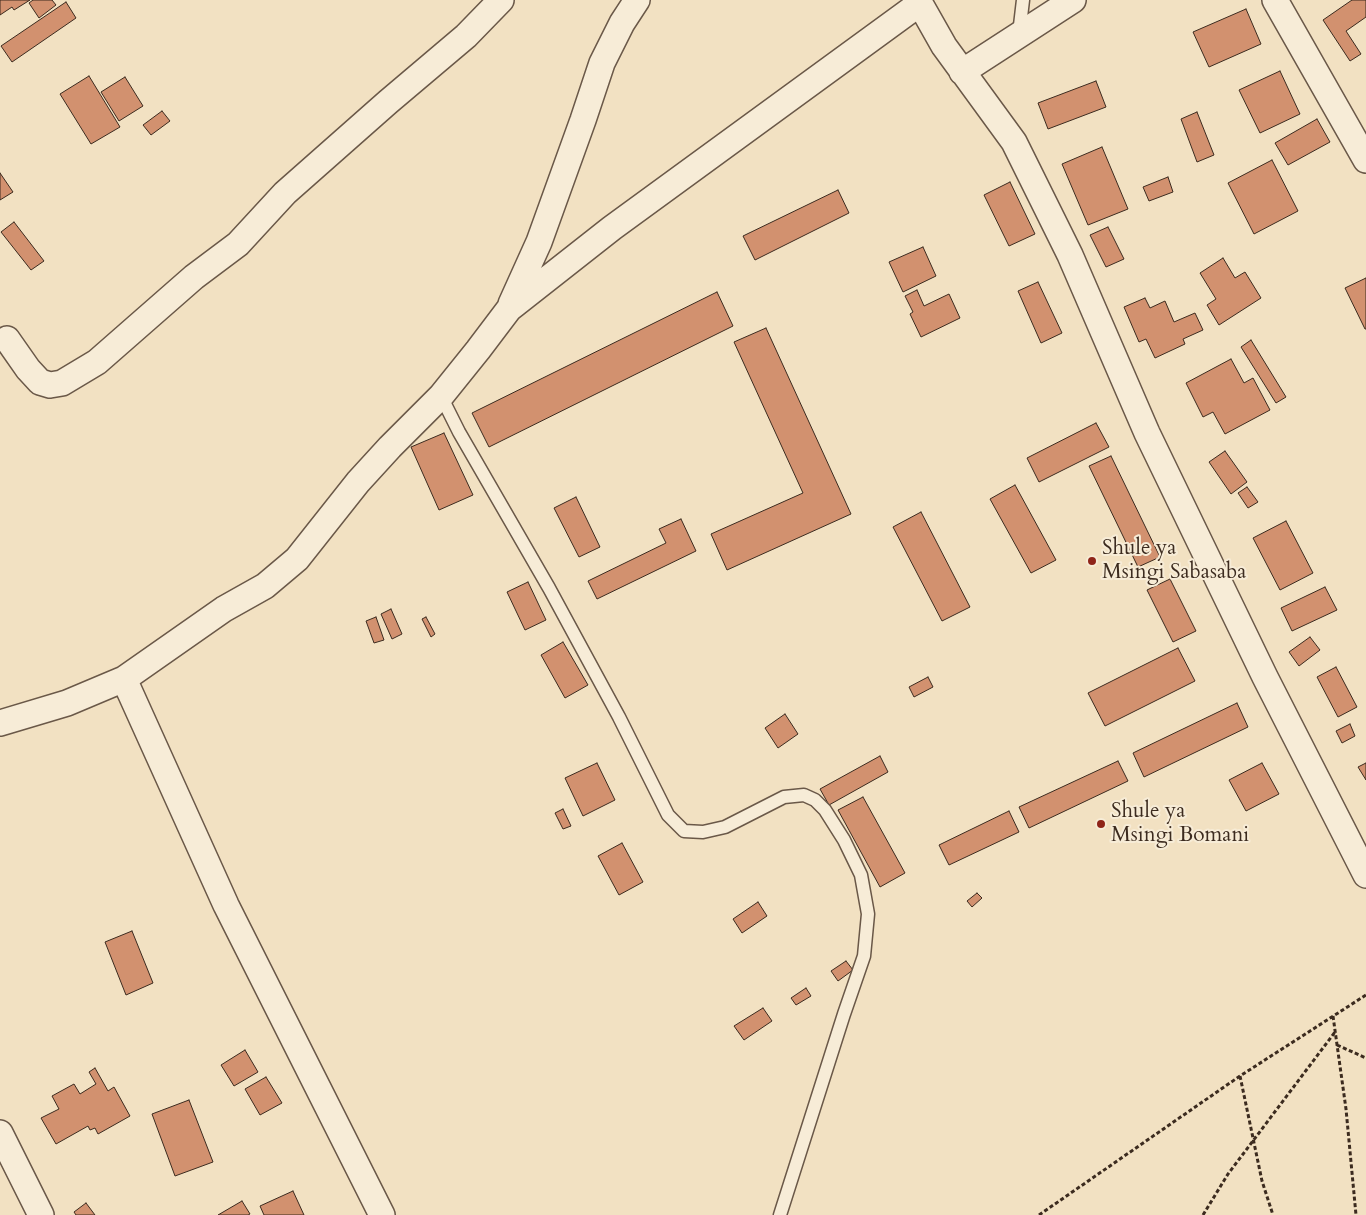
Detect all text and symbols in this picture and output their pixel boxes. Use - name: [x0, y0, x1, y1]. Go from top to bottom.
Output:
- place label: Shule ya Msingi Sabasaba: [1102, 536, 1246, 586]
- marker: Shule ya Msingi Sabasaba: [1086, 555, 1098, 567]
- place label: Shule ya Msingi Bomani: [1111, 799, 1249, 849]
- marker: Shule ya Msingi Bomani: [1095, 818, 1107, 830]

